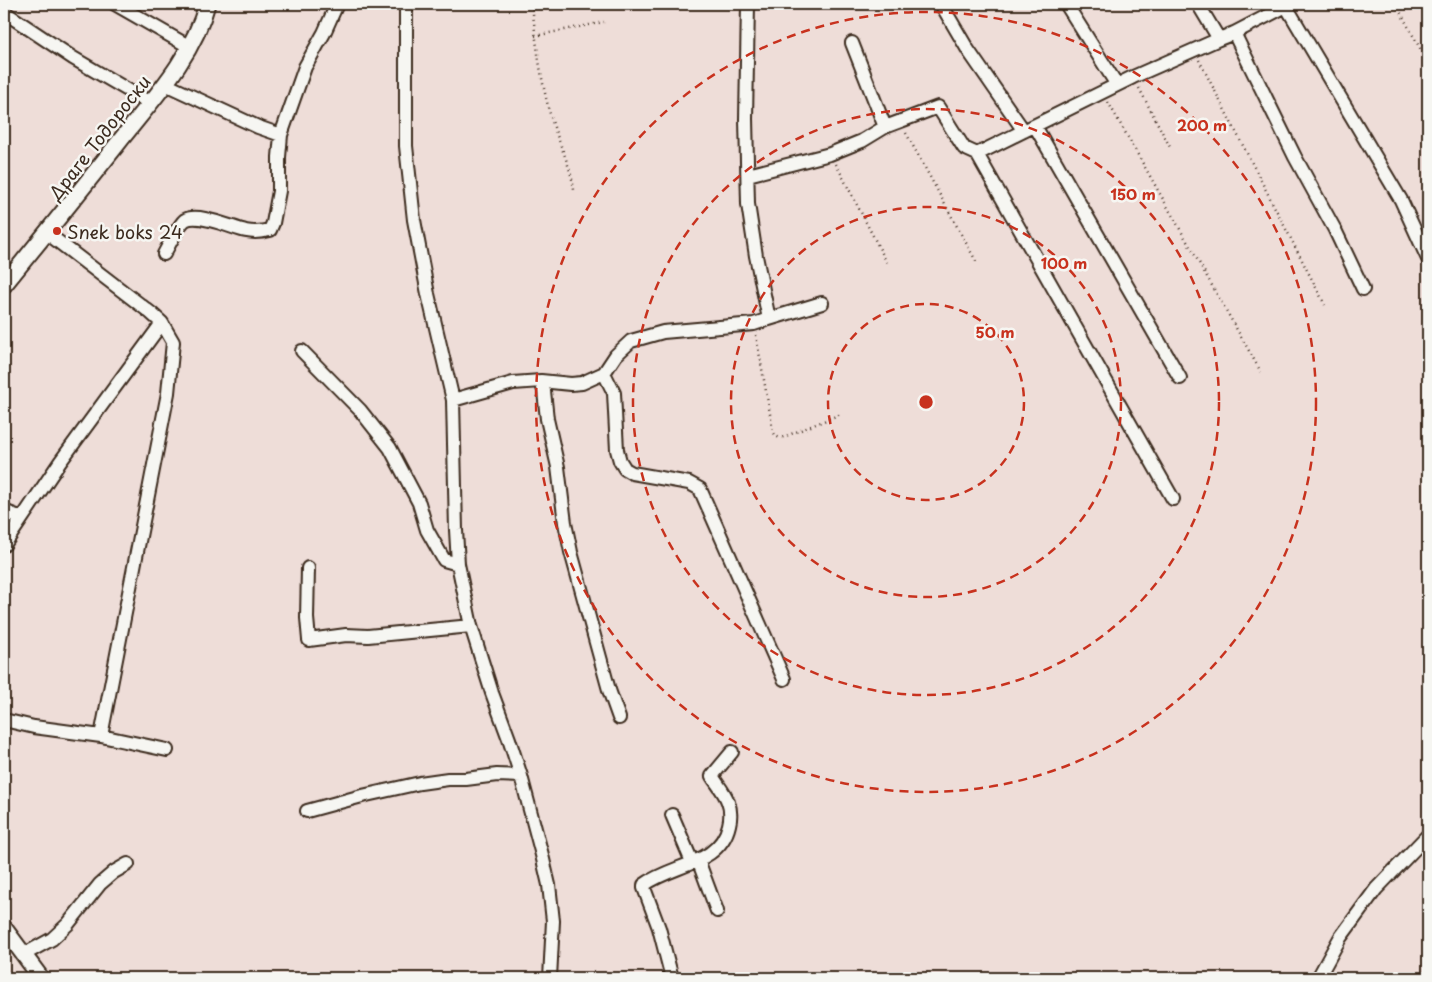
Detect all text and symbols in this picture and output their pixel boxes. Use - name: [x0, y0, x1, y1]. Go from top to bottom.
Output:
- street label: Драге Тодороски: [41, 69, 156, 206]
- text: 200 m: [1177, 113, 1227, 136]
- text: 150 m: [1110, 182, 1156, 205]
- place label: Snek boks 24: [67, 218, 183, 245]
- marker: Snek boks 24: [51, 225, 63, 237]
- text: 100 m: [1041, 251, 1087, 274]
- text: 50 m: [976, 320, 1014, 343]
- centre of rings: [917, 393, 935, 411]

